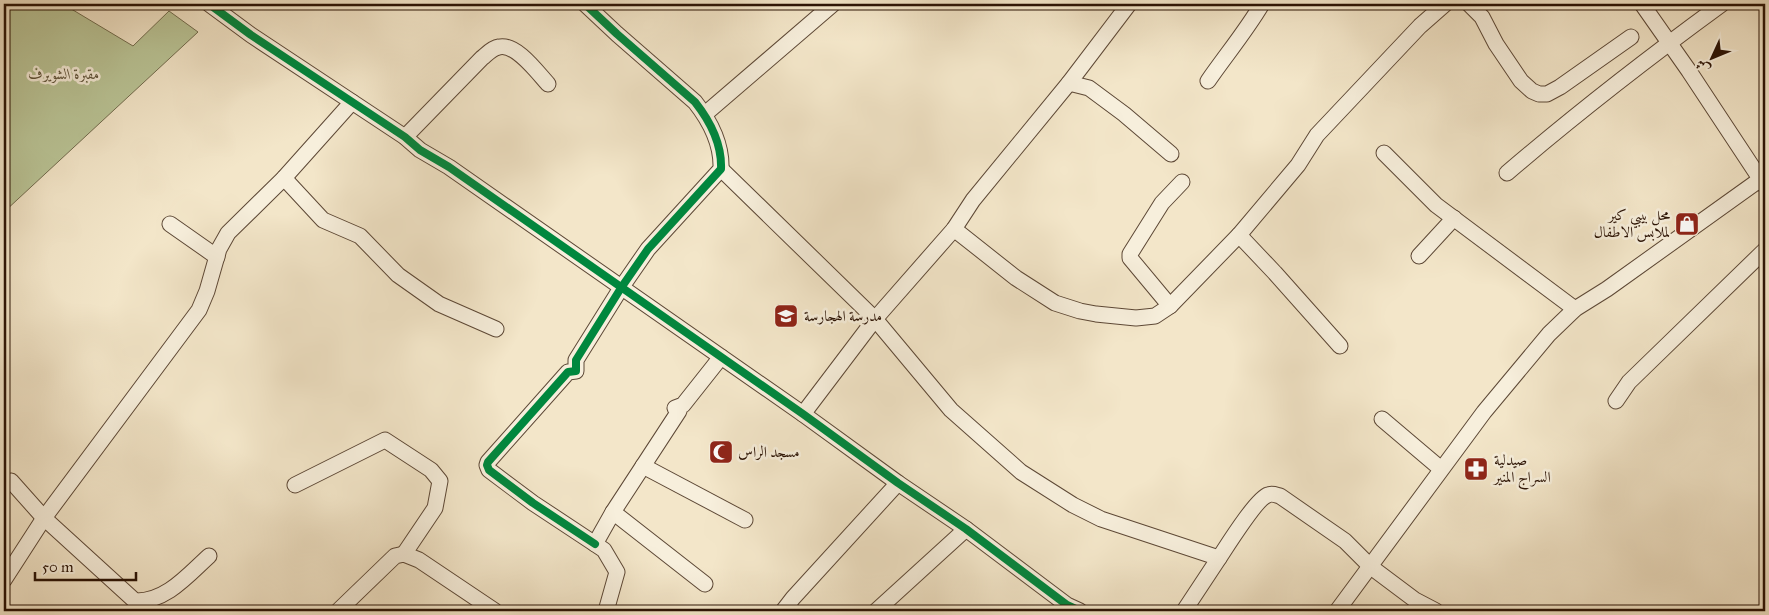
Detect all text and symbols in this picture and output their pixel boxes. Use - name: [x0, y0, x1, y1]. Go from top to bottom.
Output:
- north arrow: [1686, 32, 1736, 82]
- text: ش: [1692, 56, 1714, 78]
- park label: مقبرة الشويرف: [28, 65, 100, 83]
- place label: محل بيبي كير لملابس الاطفال: [1594, 206, 1670, 242]
- shop icon: محل بيبي كير لملابس الاطفال: [1674, 211, 1700, 237]
- school or university icon: مدرسة الهجارسة: [773, 303, 799, 329]
- place label: مدرسة الهجارسة: [804, 307, 882, 325]
- mosque icon: مسجد الراس: [708, 439, 734, 465]
- place label: مسجد الراس: [738, 443, 800, 461]
- place label: صيدلية السراج المنير: [1492, 451, 1551, 490]
- pharmacy icon: صيدلية السراج المنير: [1463, 456, 1489, 482]
- scale bar: [35, 550, 136, 582]
- text: 50 m: [42, 558, 74, 576]

